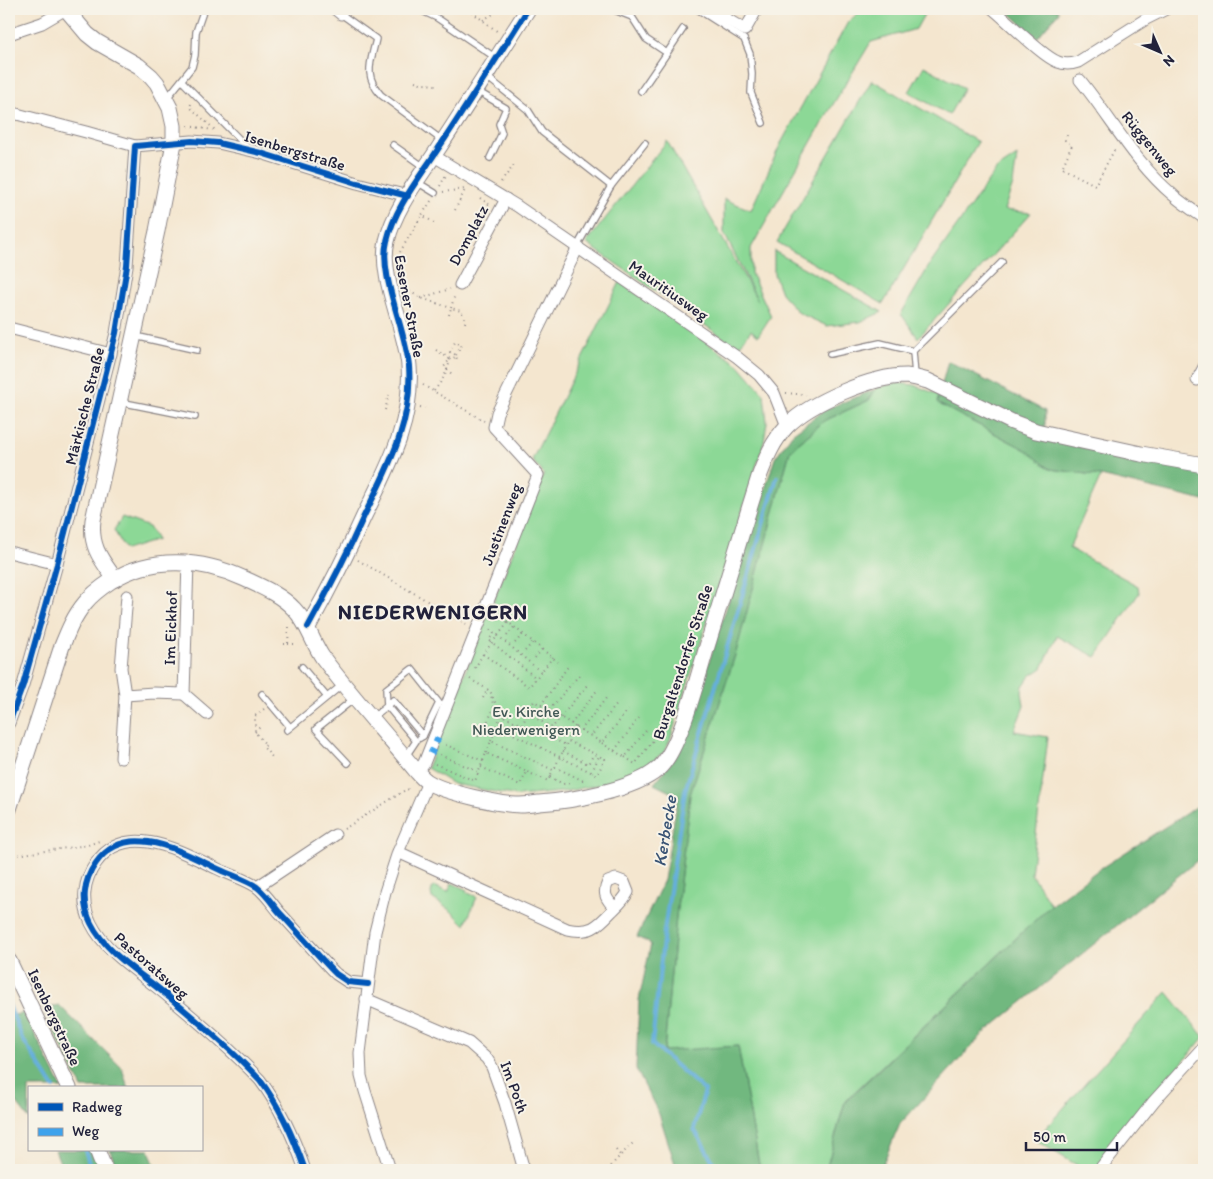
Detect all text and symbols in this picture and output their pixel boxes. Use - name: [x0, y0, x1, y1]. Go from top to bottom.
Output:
- north arrow: [1136, 28, 1186, 78]
- text: N: [1159, 51, 1178, 70]
- street label: Rüggenweg: [1118, 107, 1182, 180]
- street label: Isenbergstraße: [242, 126, 348, 175]
- street label: Domplatz: [445, 201, 493, 269]
- street label: Essener Straße: [390, 253, 429, 359]
- street label: Mauritiusweg: [625, 256, 713, 325]
- street label: Märkische Straße: [61, 345, 108, 467]
- street label: Justinenweg: [477, 480, 526, 568]
- street label: Burgaltendorfer Straße: [648, 582, 717, 742]
- street label: Im Eickhof: [160, 591, 181, 666]
- district label: NIEDERWENIGERN: [338, 599, 528, 624]
- park label: Ev. Kirche Niederwenigern: [472, 702, 580, 739]
- water label: Kerbecke: [649, 793, 682, 868]
- street label: Pastoratsweg: [110, 928, 193, 1003]
- street label: Isenbergstraße: [24, 966, 85, 1069]
- street label: Im Poth: [496, 1058, 533, 1116]
- legend: [28, 1086, 202, 1152]
- text: Radweg: [72, 1098, 122, 1116]
- scale bar: [1026, 1119, 1117, 1151]
- text: Weg: [72, 1122, 99, 1140]
- text: 50 m: [1033, 1128, 1066, 1146]

